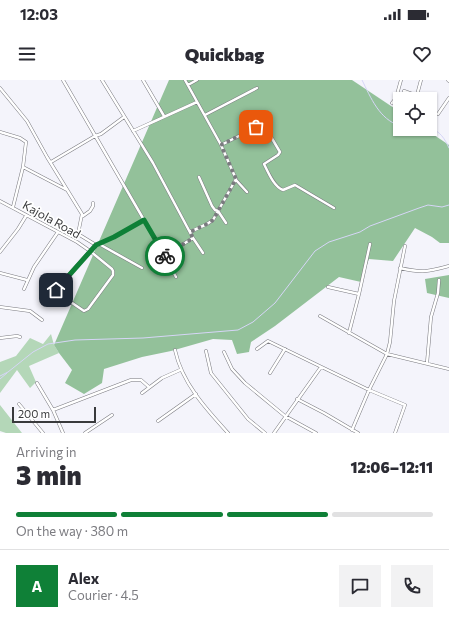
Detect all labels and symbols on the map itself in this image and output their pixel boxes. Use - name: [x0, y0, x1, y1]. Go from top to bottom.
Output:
- pin: [239, 110, 273, 144]
- street label: Kajola Road: [21, 197, 84, 241]
- courier: [145, 236, 185, 276]
- pin: [39, 273, 73, 307]
- scale bar: [12, 405, 96, 424]

